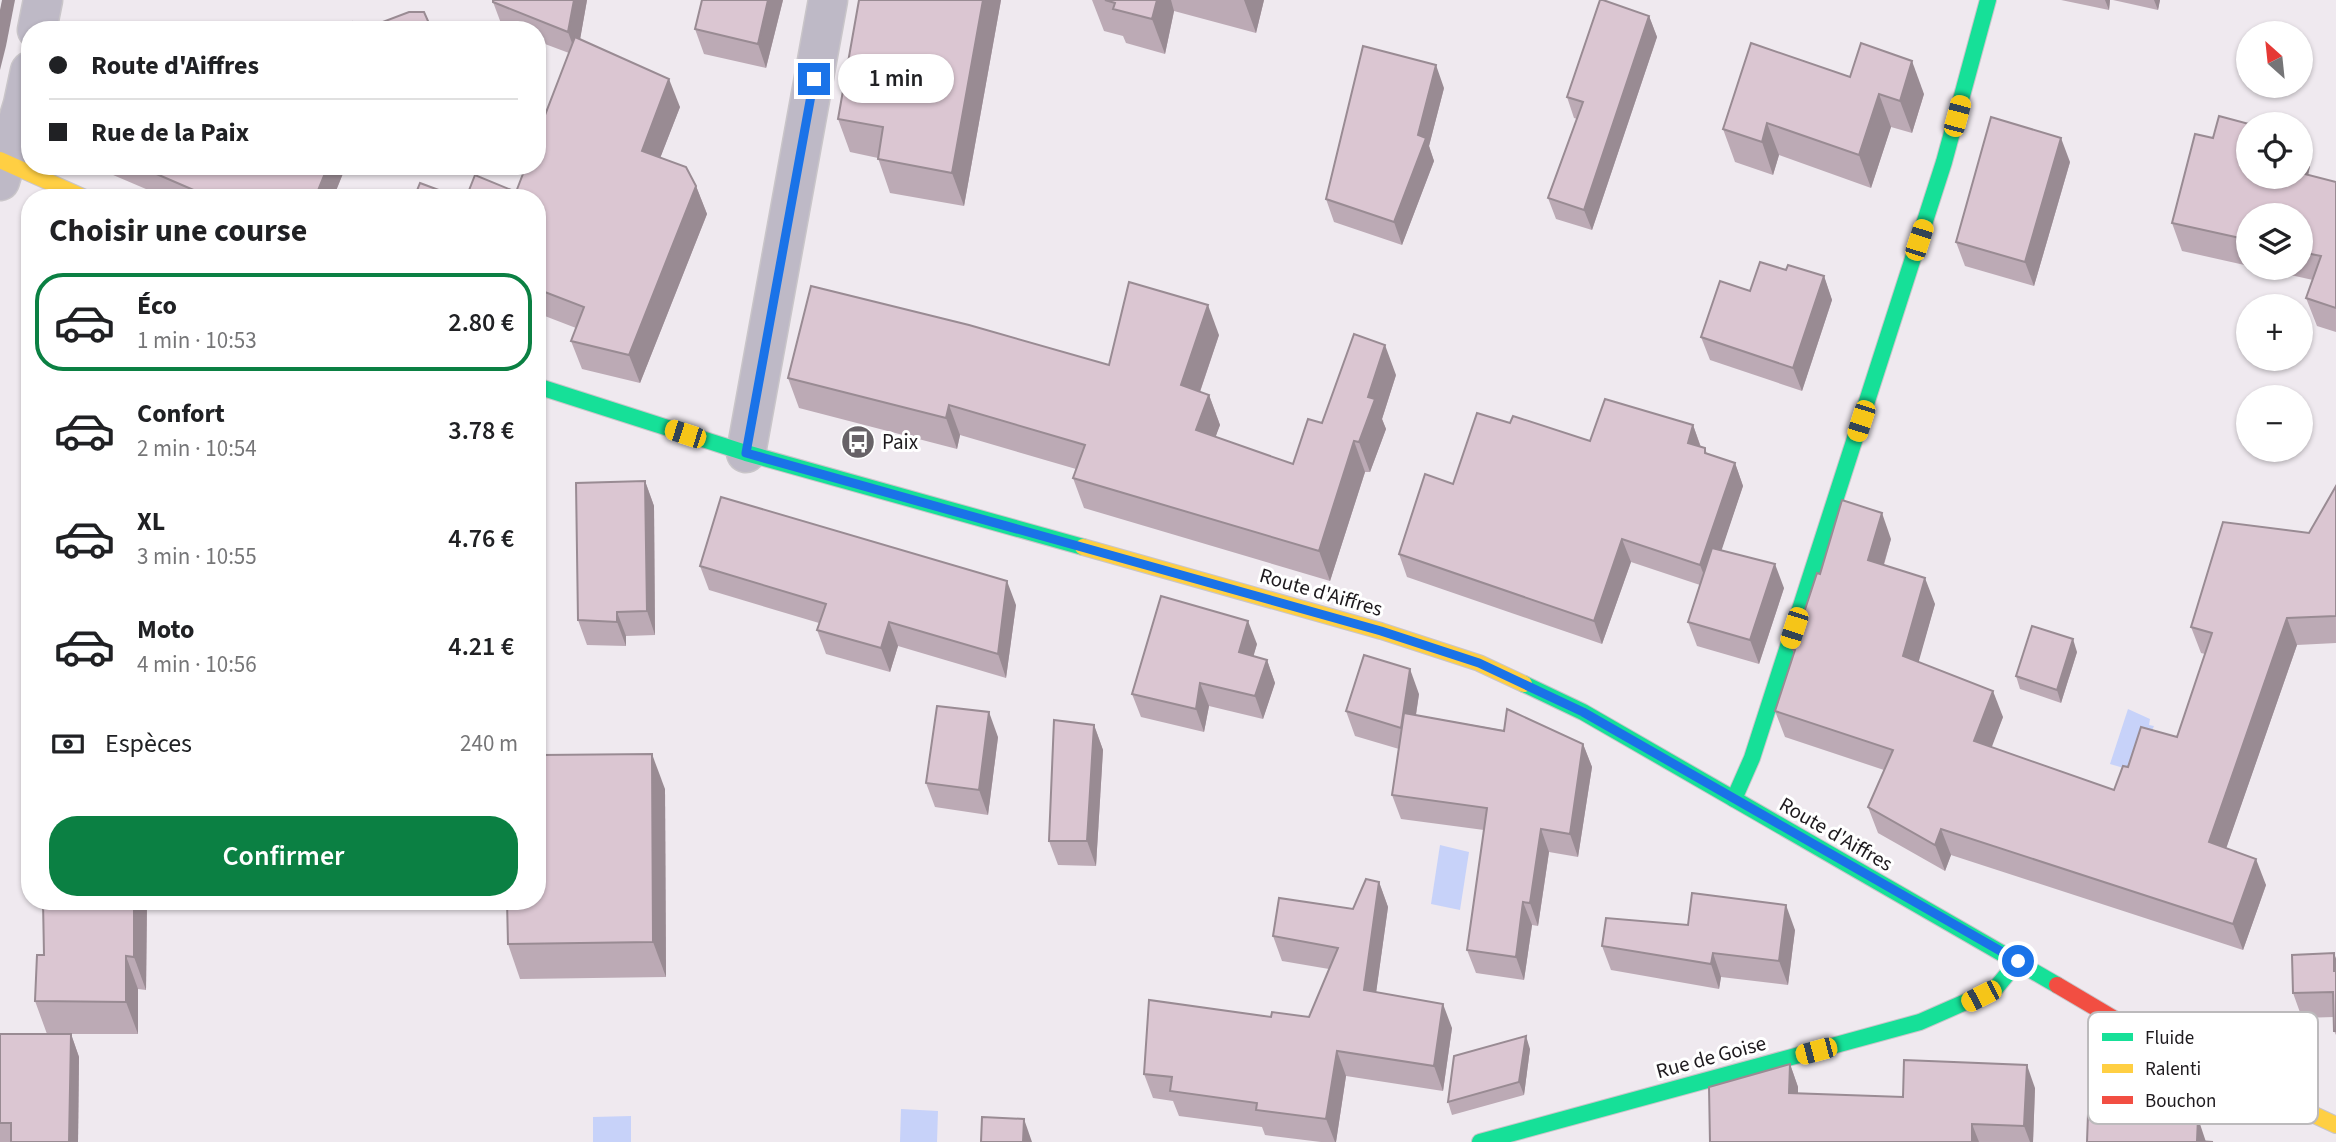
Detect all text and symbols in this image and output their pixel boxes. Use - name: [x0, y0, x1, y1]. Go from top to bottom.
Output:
- north arrow: [2236, 21, 2314, 98]
- map controls: [2236, 21, 2313, 462]
- text: Route d'Aiffres: [91, 47, 259, 84]
- callout: 1 min: [838, 55, 954, 104]
- text: 1 min: [869, 62, 923, 95]
- route end: [798, 63, 830, 95]
- car: [1942, 93, 1973, 139]
- button: locate: [2236, 112, 2313, 189]
- text: Rue de la Paix: [91, 114, 249, 151]
- button: layers: [2236, 203, 2313, 280]
- text: Choisir une course: [49, 208, 307, 254]
- car: [1903, 217, 1936, 263]
- text: Éco: [137, 287, 177, 324]
- icon: car: [53, 291, 116, 354]
- button: +: [2236, 294, 2313, 371]
- text: 2.80 €: [448, 304, 514, 341]
- text: 1 min · 10:53: [137, 324, 257, 357]
- button: −: [2236, 385, 2313, 462]
- text: Confort: [137, 395, 225, 432]
- car: [1845, 398, 1878, 444]
- icon: car: [53, 399, 116, 462]
- text: 3.78 €: [448, 412, 514, 449]
- car: [662, 418, 709, 450]
- bus stop icon: Paix: [839, 423, 877, 461]
- place label: Paix: [882, 427, 919, 457]
- text: 2 min · 10:54: [137, 432, 257, 465]
- text: XL: [137, 503, 165, 540]
- icon: car: [53, 507, 116, 570]
- text: 4.76 €: [448, 520, 514, 557]
- text: 3 min · 10:55: [137, 540, 257, 573]
- street label: Route d'Aiffres: [1256, 560, 1386, 624]
- car: [1778, 605, 1811, 651]
- text: Moto: [137, 611, 194, 648]
- icon: car: [53, 615, 116, 678]
- text: 4.21 €: [448, 628, 514, 665]
- text: 4 min · 10:56: [137, 648, 257, 681]
- icon: cash: [49, 725, 87, 763]
- text: Espèces: [105, 725, 192, 762]
- text: 240 m: [460, 727, 518, 760]
- street label: Route d'Aiffres: [1774, 789, 1899, 879]
- button: Confirmer: [49, 816, 518, 896]
- route start: [2002, 945, 2034, 977]
- car: [1958, 977, 2005, 1015]
- legend: [2088, 1012, 2318, 1124]
- text: Fluide: [2145, 1025, 2194, 1052]
- street label: Rue de Goise: [1653, 1028, 1769, 1086]
- car: [1793, 1035, 1840, 1067]
- text: Ralenti: [2145, 1056, 2201, 1083]
- text: Bouchon: [2145, 1088, 2217, 1115]

